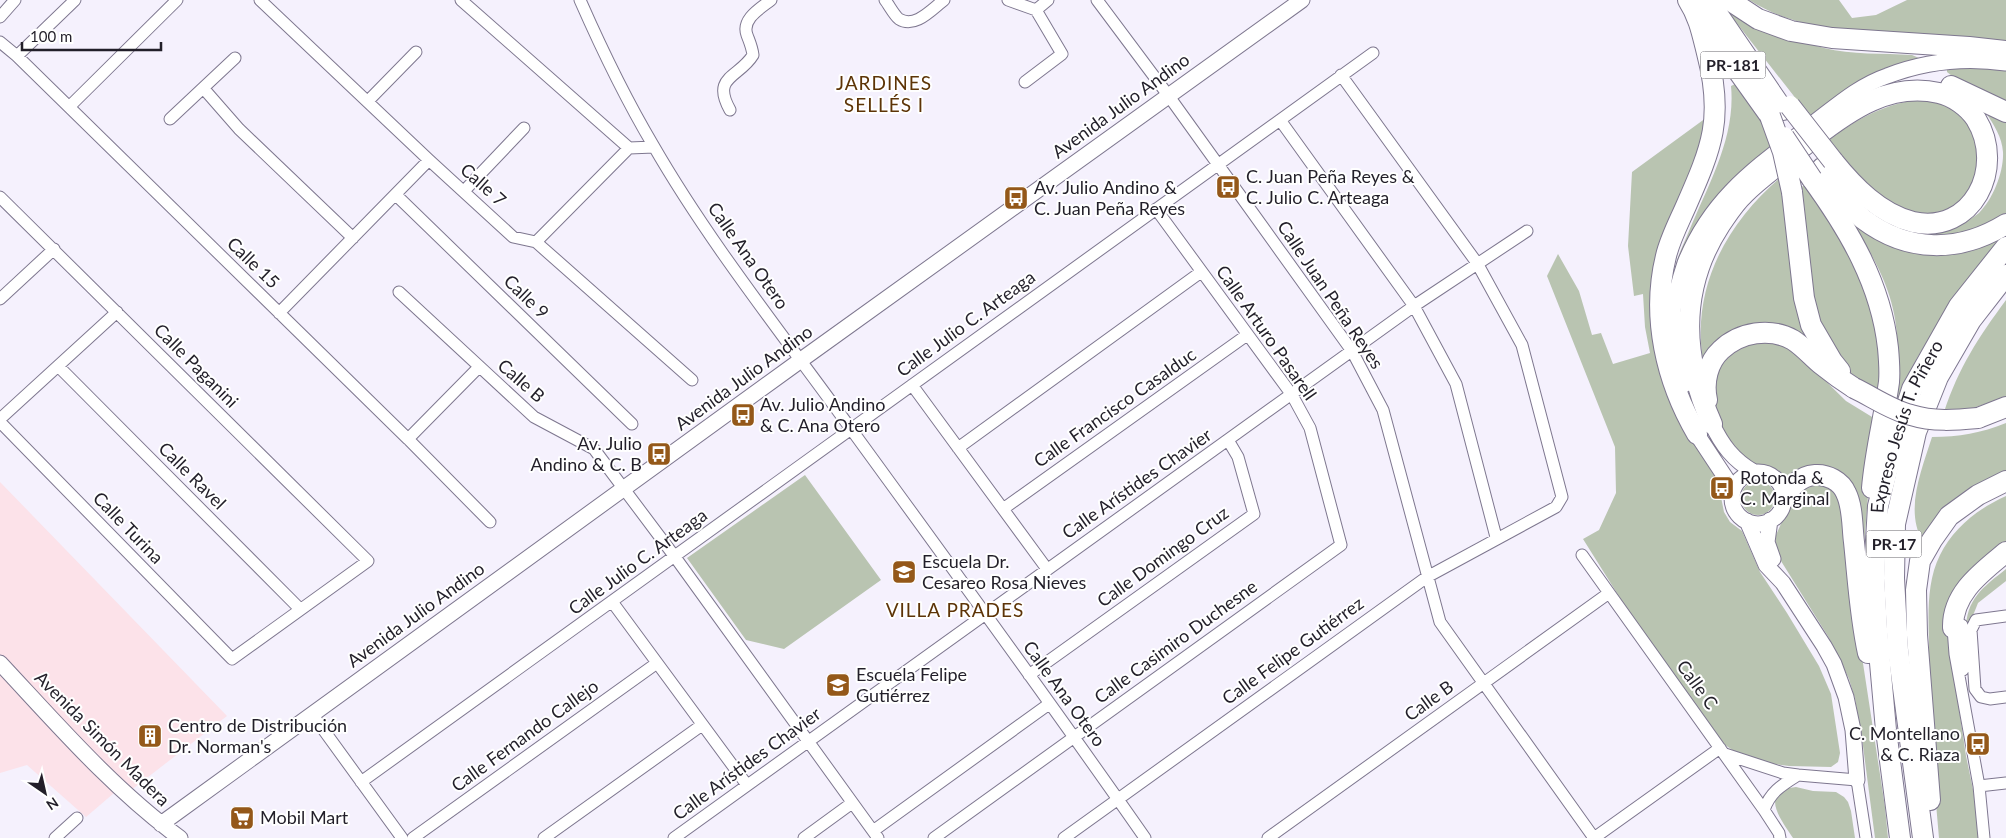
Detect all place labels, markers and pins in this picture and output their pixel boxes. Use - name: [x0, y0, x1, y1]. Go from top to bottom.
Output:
- place label: C. Juan Peña Reyes & C. Julio C. Arteaga: [1246, 165, 1415, 208]
- bus stop icon: C. Juan Peña Reyes & C. Julio C. Arteaga: [1215, 174, 1241, 200]
- place label: Av. Julio Andino & C. Juan Peña Reyes: [1034, 176, 1185, 219]
- bus stop icon: Av. Julio Andino & C. Juan Peña Reyes: [1003, 185, 1029, 211]
- place label: Av. Julio Andino & C. Ana Otero: [760, 393, 886, 436]
- bus stop icon: Av. Julio Andino & C. Ana Otero: [730, 402, 756, 428]
- place label: Av. Julio Andino & C. B: [531, 432, 642, 475]
- bus stop icon: Av. Julio Andino & C. B: [646, 441, 672, 467]
- place label: Rotonda & C. Marginal: [1740, 466, 1830, 509]
- bus stop icon: Rotonda & C. Marginal: [1709, 475, 1735, 501]
- place label: Escuela Dr. Cesareo Rosa Nieves: [922, 550, 1087, 593]
- school or university icon: Escuela Dr. Cesareo Rosa Nieves: [891, 559, 917, 585]
- place label: Escuela Felipe Gutiérrez: [856, 663, 967, 706]
- school or university icon: Escuela Felipe Gutiérrez: [825, 672, 851, 698]
- place label: Centro de Distribución Dr. Norman's: [168, 714, 347, 757]
- place label: C. Montellano & C. Riaza: [1849, 722, 1960, 765]
- building icon: Centro de Distribución Dr. Norman's: [137, 723, 163, 749]
- bus stop icon: C. Montellano & C. Riaza: [1965, 731, 1991, 757]
- supermarket icon: Mobil Mart: [229, 805, 255, 831]
- place label: Mobil Mart: [260, 806, 349, 828]

